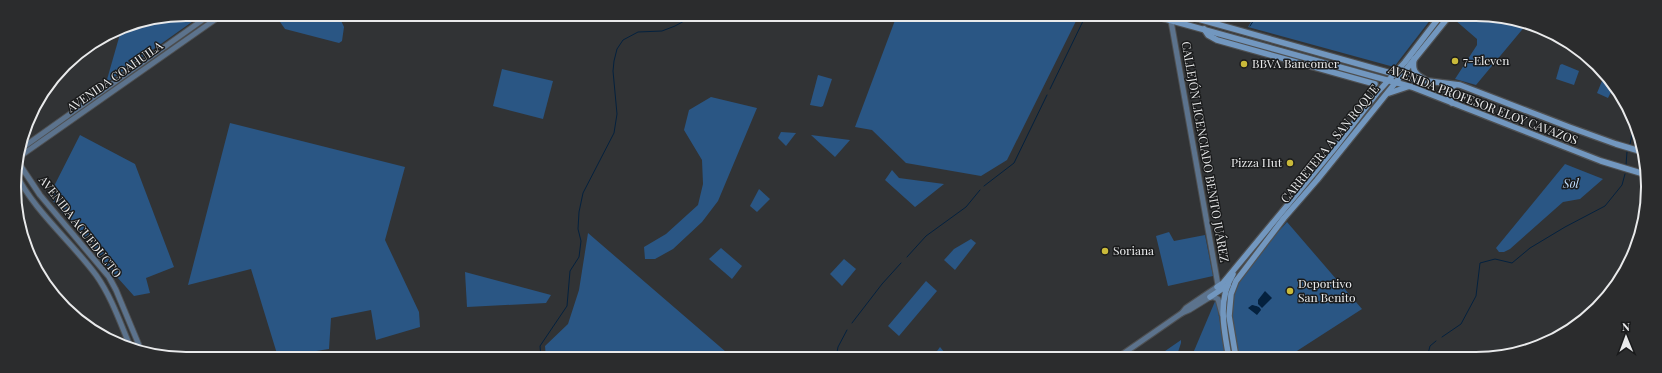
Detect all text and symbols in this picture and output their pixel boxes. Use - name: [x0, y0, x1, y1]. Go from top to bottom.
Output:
- street label: AVENIDA COAHUILA: [62, 37, 166, 116]
- street label: CALLEJÓN LICENCIADO BENITO JUÁREZ: [1179, 40, 1233, 264]
- place label: 7-Eleven: [1463, 52, 1509, 68]
- place label: BBVA Bancomer: [1252, 55, 1340, 71]
- marker: 7-Eleven: [1450, 56, 1460, 66]
- marker: BBVA Bancomer: [1239, 59, 1249, 69]
- street label: AVENIDA PROFESOR ELOY CAVAZOS: [1385, 60, 1580, 148]
- street label: CARRETERA A SAN ROQUE: [1276, 81, 1382, 206]
- place label: Pizza Hut: [1231, 154, 1283, 170]
- marker: Pizza Hut: [1285, 158, 1295, 168]
- street label: AVENIDA ACUEDUCTO: [35, 171, 126, 281]
- park label: Sol: [1562, 175, 1580, 191]
- place label: Soriana: [1113, 242, 1154, 258]
- marker: Soriana: [1100, 246, 1110, 256]
- place label: Deportivo San Benito: [1298, 275, 1356, 305]
- marker: Deportivo San Benito: [1285, 286, 1295, 296]
- north arrow: [1606, 317, 1646, 357]
- text: N: [1622, 319, 1630, 334]

